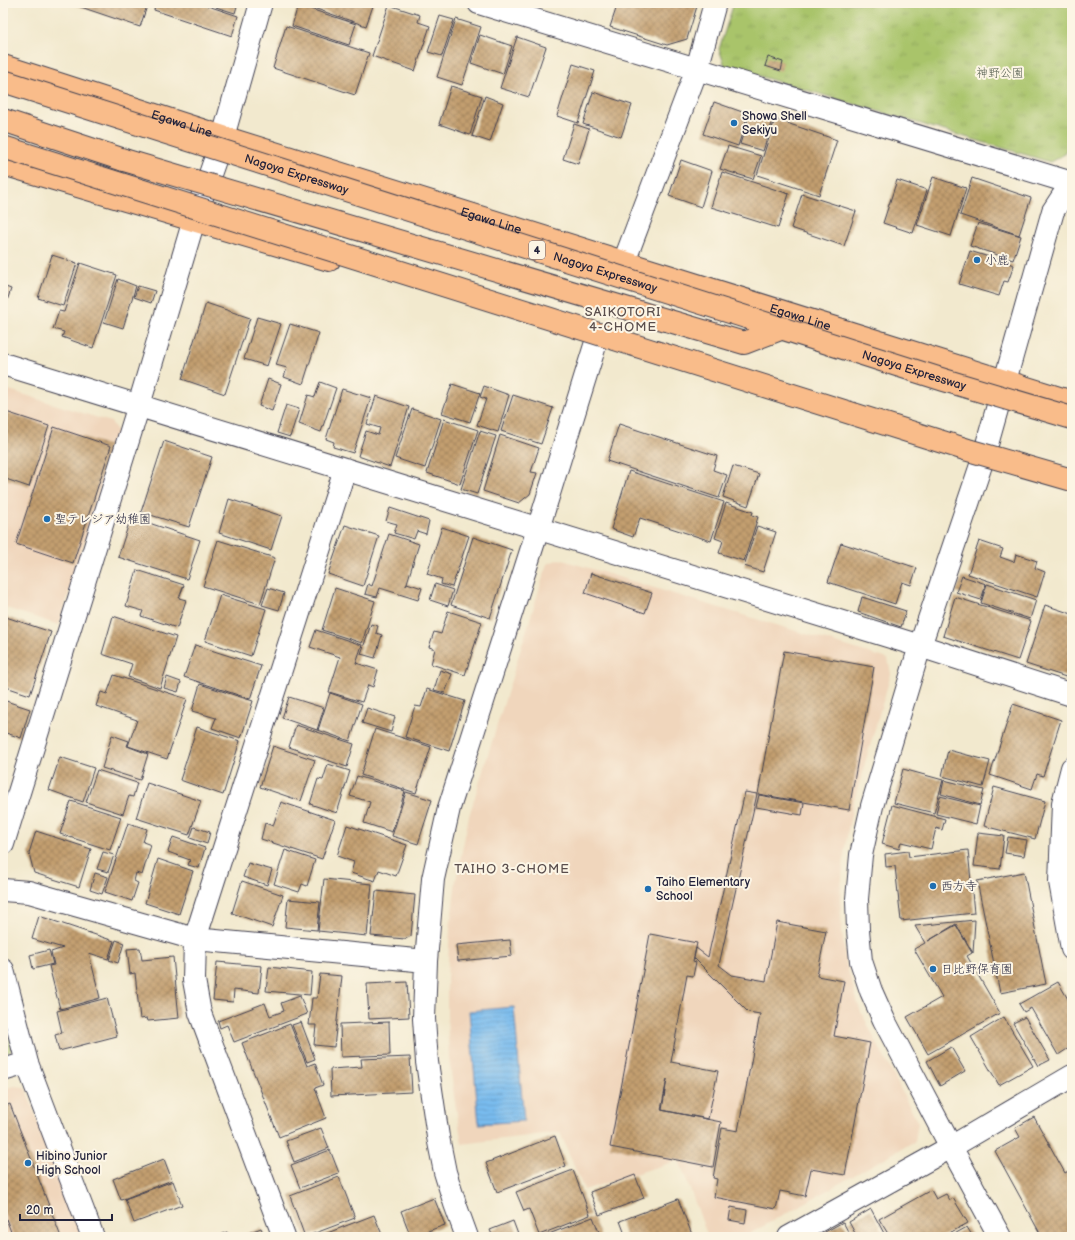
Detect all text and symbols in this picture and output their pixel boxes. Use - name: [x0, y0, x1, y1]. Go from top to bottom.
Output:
- park label: 神野公園: [976, 66, 1024, 81]
- street label: Egawa Line: [149, 107, 214, 141]
- place label: Showa Shell Sekiyu: [742, 109, 807, 138]
- marker: Showa Shell Sekiyu: [729, 118, 739, 128]
- street label: Nagoya Expressway: [243, 151, 351, 198]
- street label: Egawa Line: [459, 204, 524, 237]
- road number: 4: [529, 241, 545, 259]
- street label: Nagoya Expressway: [551, 249, 660, 296]
- place label: 小鹿: [985, 253, 1009, 268]
- marker: 小鹿: [972, 255, 982, 265]
- street label: Egawa Line: [768, 301, 833, 334]
- district label: SAIKOTORI 4-CHOME: [585, 304, 661, 335]
- street label: Nagoya Expressway: [860, 347, 969, 394]
- place label: 聖テレジア幼稚園: [55, 512, 151, 527]
- marker: 聖テレジア幼稚園: [42, 514, 52, 524]
- district label: TAIHO 3-CHOME: [454, 861, 570, 877]
- place label: Taiho Elementary School: [656, 875, 751, 904]
- place label: 西方寺: [941, 879, 977, 894]
- marker: 西方寺: [928, 881, 938, 891]
- marker: Taiho Elementary School: [643, 884, 653, 894]
- place label: 日比野保育園: [941, 962, 1013, 977]
- marker: 日比野保育園: [928, 964, 938, 974]
- place label: Hibino Junior High School: [36, 1149, 108, 1178]
- marker: Hibino Junior High School: [23, 1158, 33, 1168]
- scale bar: [20, 1196, 112, 1222]
- text: 20 m: [26, 1203, 53, 1218]

